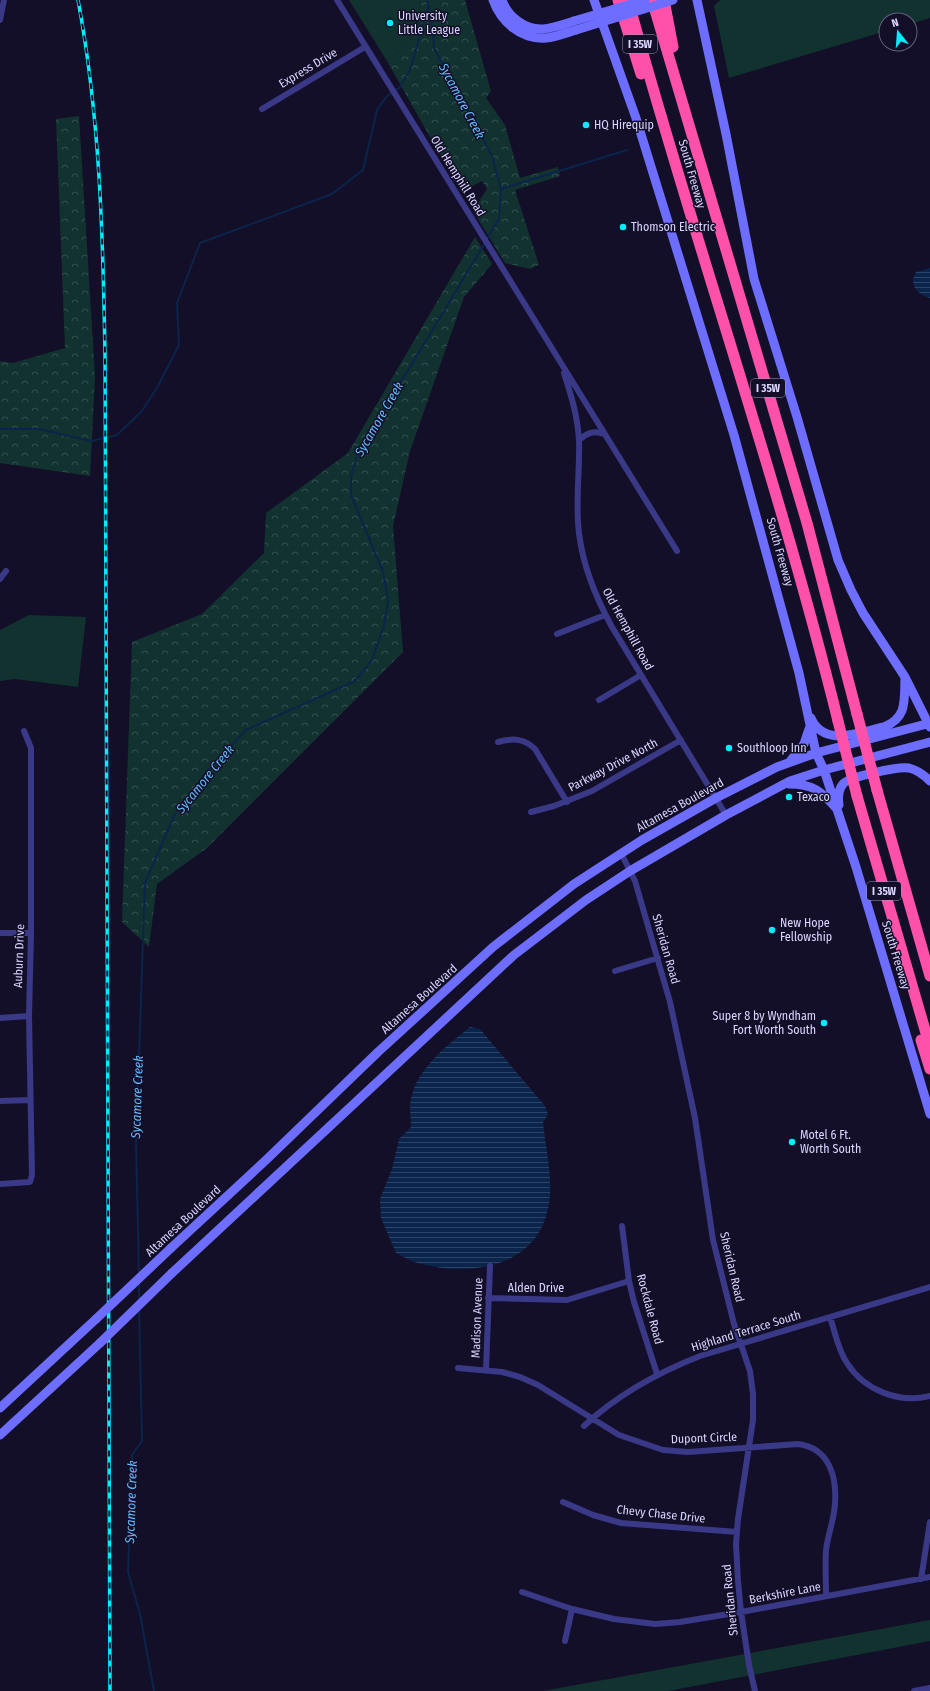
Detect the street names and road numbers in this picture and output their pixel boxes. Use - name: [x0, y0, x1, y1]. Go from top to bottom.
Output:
- road number: I 35W: [623, 35, 657, 53]
- street label: Express Drive: [276, 45, 340, 91]
- street label: Old Hemphill Road: [428, 133, 488, 219]
- street label: South Freeway: [675, 138, 709, 211]
- road number: I 35W: [751, 379, 785, 397]
- street label: South Freeway: [763, 516, 797, 589]
- street label: Old Hemphill Road: [600, 585, 656, 673]
- street label: Parkway Drive North: [566, 736, 660, 794]
- street label: Altamesa Boulevard: [634, 775, 726, 835]
- road number: I 35W: [867, 882, 901, 900]
- street label: Sheridan Road: [649, 913, 683, 985]
- street label: South Freeway: [879, 919, 913, 992]
- street label: Auburn Drive: [11, 924, 27, 988]
- street label: Altamesa Boulevard: [378, 961, 460, 1037]
- street label: Altamesa Boulevard: [143, 1183, 223, 1259]
- street label: Sheridan Road: [717, 1230, 747, 1304]
- street label: Rockdale Road: [634, 1272, 666, 1346]
- street label: Madison Avenue: [469, 1277, 485, 1358]
- street label: Alden Drive: [508, 1281, 564, 1295]
- street label: Highland Terrace South: [689, 1308, 803, 1354]
- street label: Dupont Circle: [671, 1430, 737, 1446]
- street label: Chevy Chase Drive: [616, 1502, 706, 1526]
- street label: Sheridan Road: [719, 1564, 741, 1636]
- street label: Berkshire Lane: [748, 1579, 822, 1607]

